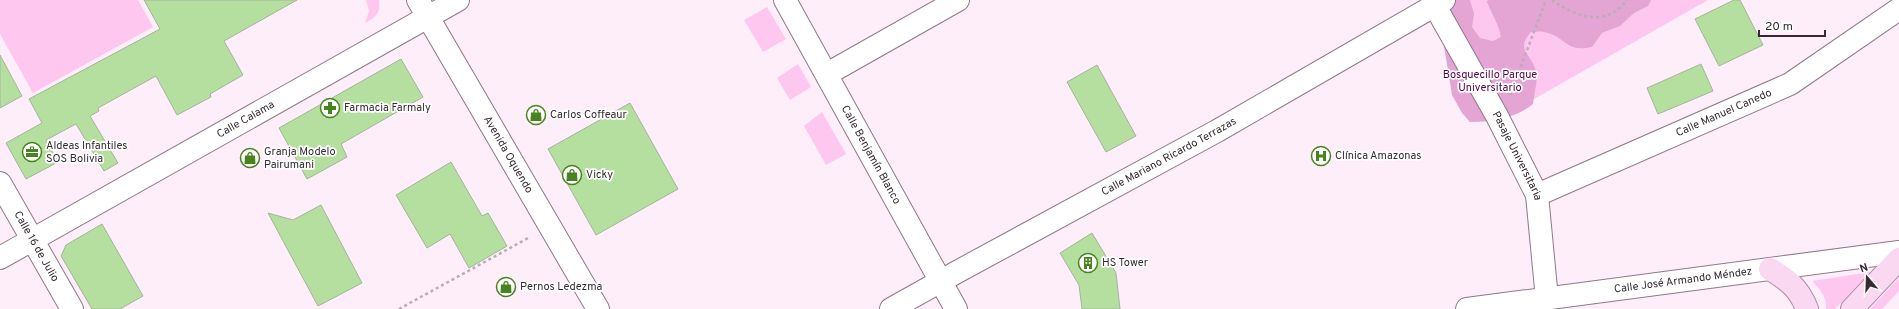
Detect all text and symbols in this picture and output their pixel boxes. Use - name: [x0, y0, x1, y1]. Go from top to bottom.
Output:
- scale bar: [1759, 12, 1825, 38]
- text: 20 m: [1765, 19, 1793, 35]
- park label: Bosquecillo Parque Universitario: [1443, 68, 1537, 95]
- street label: Calle Manuel Canedo: [1674, 86, 1774, 140]
- pharmacy icon: Farmacia Farmaly: [319, 97, 341, 119]
- street label: Calle Calama: [214, 98, 277, 141]
- place label: Farmacia Farmaly: [344, 101, 431, 115]
- street label: Calle Benjamín Blanco: [838, 103, 904, 207]
- shop icon: Carlos Coffeaur: [525, 104, 547, 126]
- place label: Carlos Coffeaur: [550, 108, 628, 122]
- street label: Pasaje Universitaria: [1489, 109, 1544, 201]
- street label: Avenida Oquendo: [480, 114, 536, 196]
- street label: Calle Mariano Ricardo Terrazas: [1099, 114, 1239, 199]
- place label: Aldeas Infantiles SOS Bolivia: [46, 139, 127, 166]
- office icon: Aldeas Infantiles SOS Bolivia: [21, 141, 43, 163]
- place label: Granja Modelo Pairumani: [264, 145, 336, 172]
- hospital icon: Clínica Amazonas: [1310, 145, 1332, 167]
- shop icon: Granja Modelo Pairumani: [239, 147, 261, 169]
- place label: Clínica Amazonas: [1335, 149, 1421, 163]
- shop icon: Vicky: [561, 164, 583, 186]
- place label: Vicky: [586, 168, 613, 182]
- street label: Calle 16 de Julio: [10, 209, 62, 284]
- building icon: HS Tower: [1077, 252, 1099, 274]
- place label: HS Tower: [1102, 256, 1149, 270]
- north arrow: [1847, 257, 1887, 297]
- text: N: [1858, 261, 1870, 276]
- street label: Calle José Armando Méndez: [1613, 264, 1753, 297]
- shop icon: Pernos Ledezma: [495, 276, 517, 298]
- place label: Pernos Ledezma: [520, 280, 603, 294]

